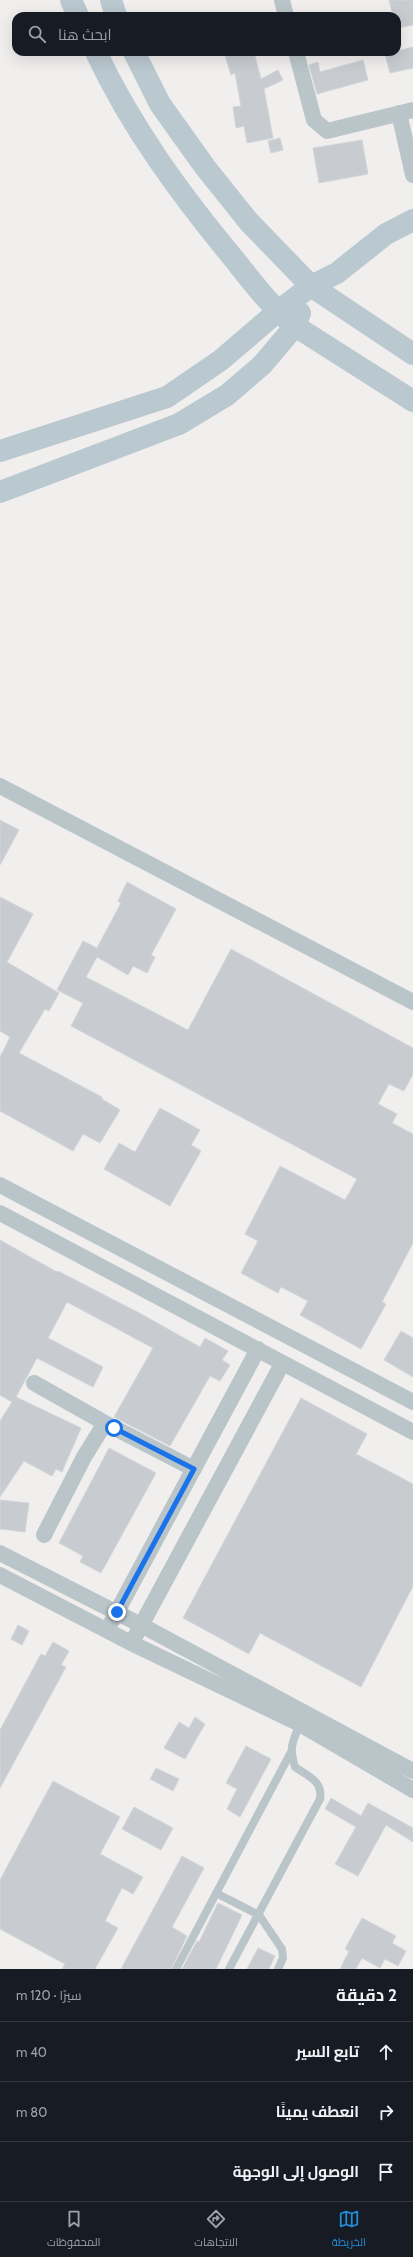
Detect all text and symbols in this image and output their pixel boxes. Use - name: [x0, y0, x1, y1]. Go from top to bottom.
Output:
- search box: [12, 12, 401, 56]
- icon: search: [26, 23, 48, 45]
- text: ابحث هنا: [58, 26, 112, 44]
- route start: [105, 1419, 123, 1437]
- route end: [108, 1603, 126, 1621]
- text: 2 دقيقة: [336, 1985, 397, 2005]
- text: سيرًا · 120 m: [16, 1987, 81, 2003]
- icon: ahead: [375, 2041, 397, 2063]
- text: تابع السير: [296, 2043, 359, 2061]
- text: 40 m: [16, 2044, 47, 2060]
- icon: right: [375, 2101, 397, 2123]
- text: انعطف يمينًا: [276, 2103, 359, 2121]
- text: 80 m: [16, 2104, 47, 2120]
- icon: arrive: [375, 2161, 397, 2183]
- text: الوصول إلى الوجهة: [233, 2163, 359, 2181]
- tab: المحفوظات: [47, 2208, 100, 2252]
- tab: الاتجاهات: [194, 2208, 238, 2252]
- tab: الخريطة: [332, 2208, 366, 2252]

